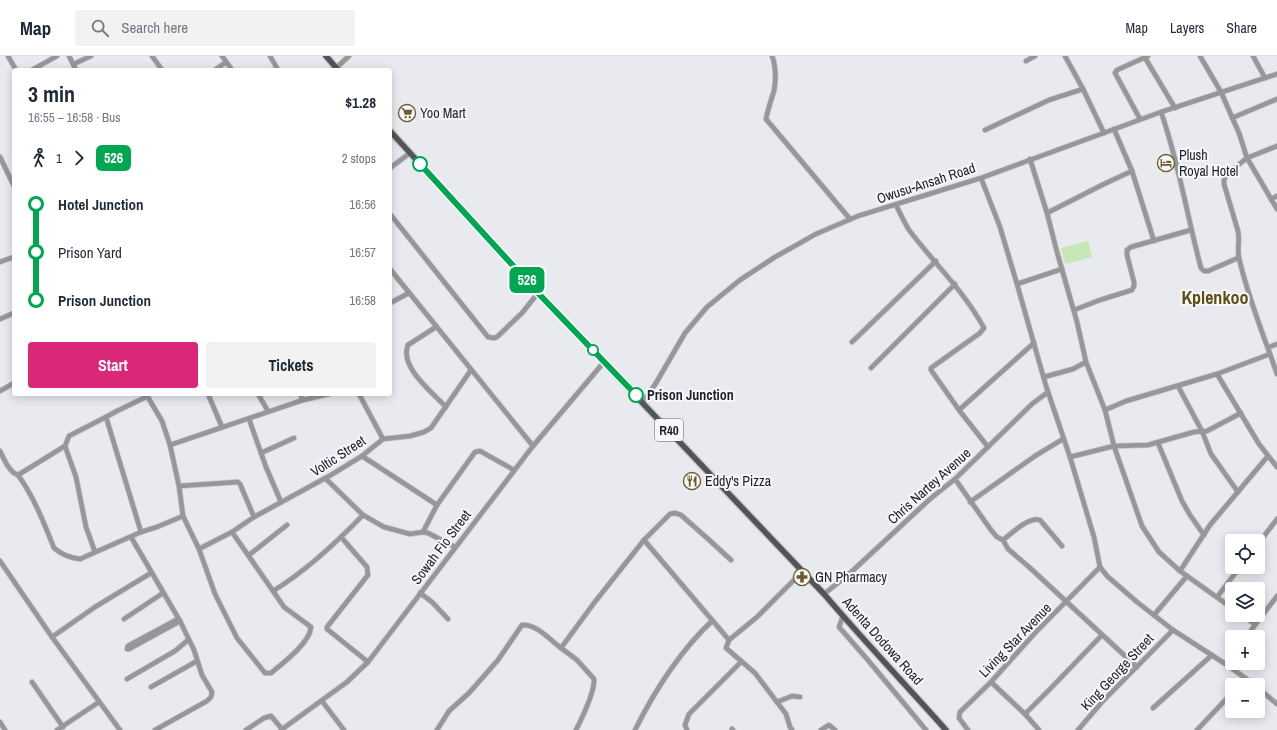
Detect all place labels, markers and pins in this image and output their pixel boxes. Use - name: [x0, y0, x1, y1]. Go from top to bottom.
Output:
- supermarket icon: Yoo Mart: [397, 103, 417, 123]
- place label: Yoo Mart: [420, 104, 466, 122]
- place label: Plush Royal Hotel: [1179, 146, 1238, 180]
- hotel icon: Plush Royal Hotel: [1156, 153, 1176, 173]
- unlabelled marker: [412, 156, 428, 172]
- unlabelled marker: [587, 344, 599, 356]
- place label: Prison Junction: [647, 386, 734, 404]
- marker: Prison Junction: [628, 387, 644, 403]
- restaurant icon: Eddy's Pizza: [682, 471, 702, 491]
- place label: Eddy's Pizza: [705, 472, 772, 490]
- pharmacy icon: GN Pharmacy: [792, 567, 812, 587]
- place label: GN Pharmacy: [815, 568, 887, 586]

